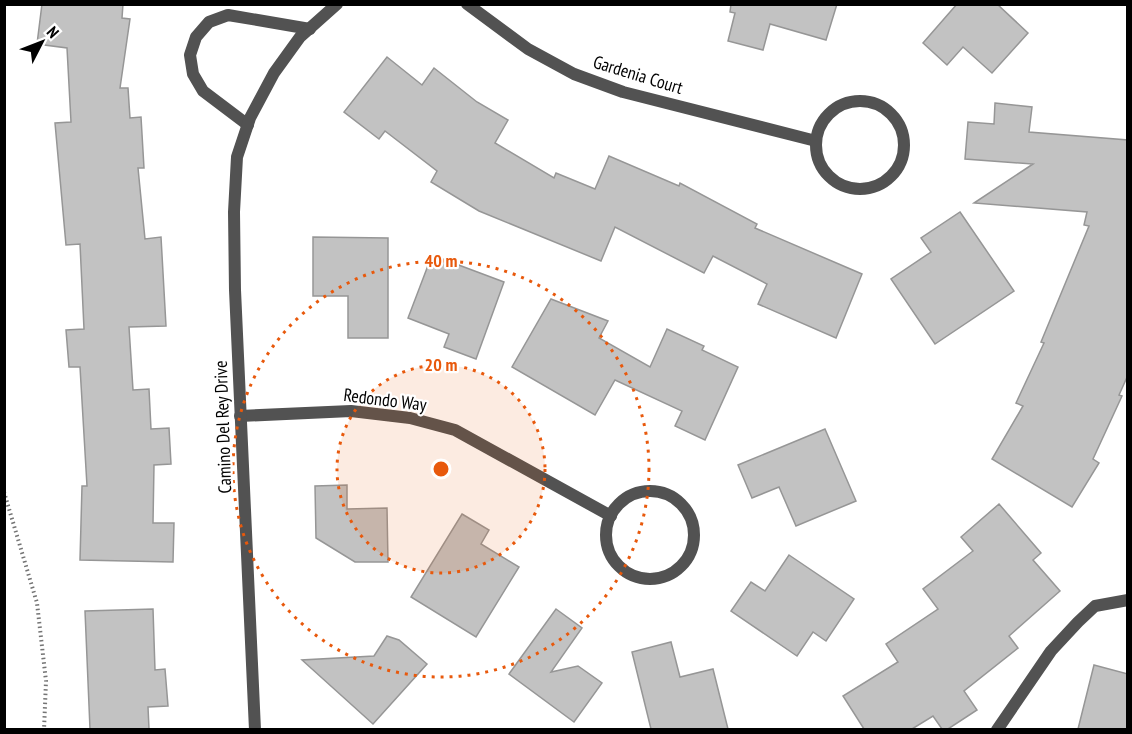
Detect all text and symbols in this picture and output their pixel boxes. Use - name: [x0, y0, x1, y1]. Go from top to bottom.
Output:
- north arrow: [12, 12, 72, 72]
- text: N: [43, 22, 63, 42]
- street label: Gardenia Court: [590, 50, 686, 99]
- text: 40 m: [425, 249, 457, 272]
- text: 20 m: [425, 353, 457, 376]
- street label: Camino Del Rey Drive: [209, 360, 236, 494]
- street label: Redondo Way: [342, 383, 428, 416]
- centre of rings: [431, 459, 451, 479]

